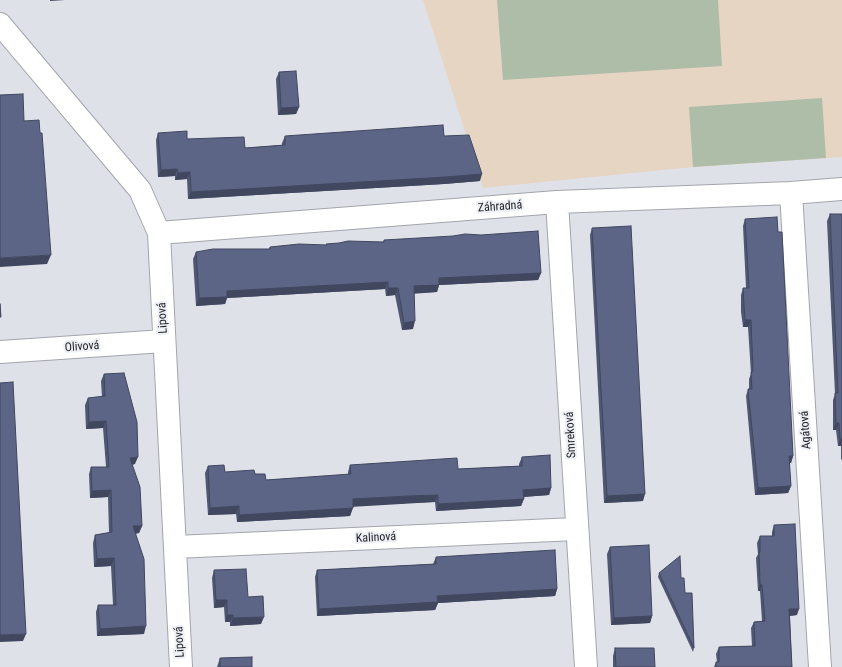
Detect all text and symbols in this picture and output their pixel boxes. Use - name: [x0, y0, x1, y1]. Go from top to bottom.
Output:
- street label: Záhradná: [477, 198, 523, 216]
- street label: Lipová: [155, 302, 171, 334]
- street label: Olivová: [64, 339, 100, 355]
- street label: Agátová: [797, 410, 815, 450]
- street label: Smreková: [563, 411, 579, 459]
- street label: Kalinová: [355, 530, 397, 546]
- street label: Lipová: [172, 626, 188, 658]

